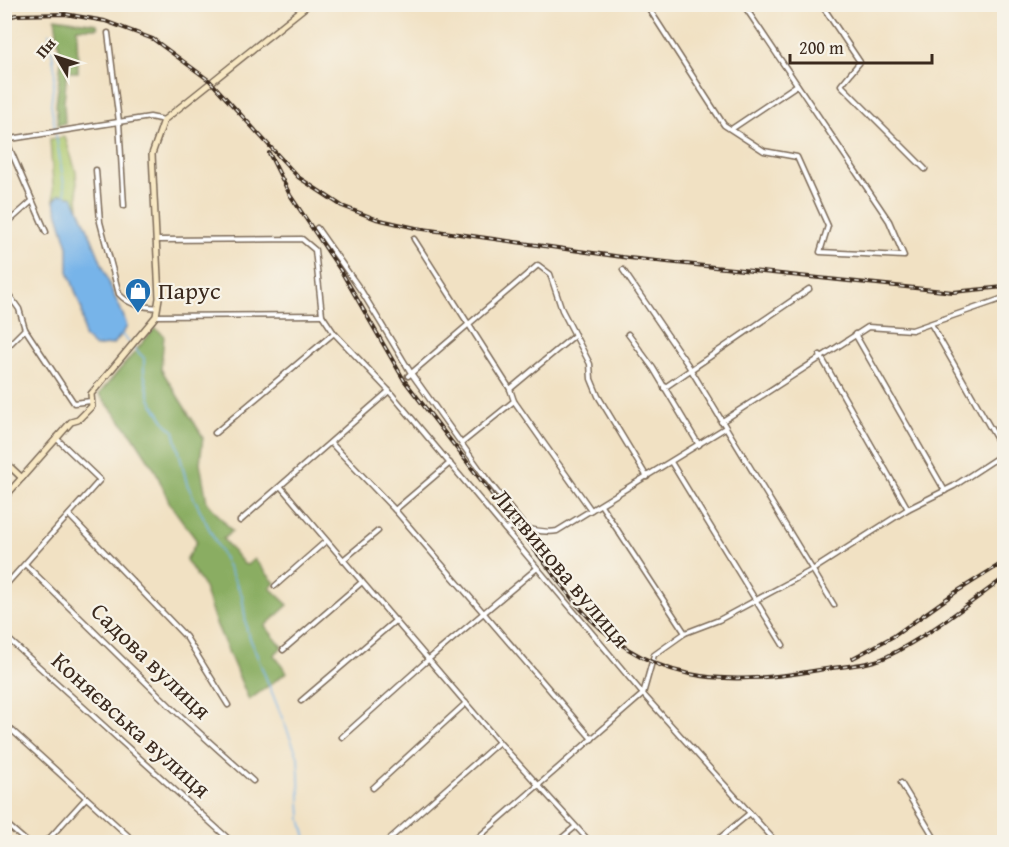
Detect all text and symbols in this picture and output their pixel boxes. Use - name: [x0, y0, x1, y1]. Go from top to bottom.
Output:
- north arrow: [27, 27, 87, 87]
- scale bar: [790, 27, 932, 65]
- text: Пн: [30, 32, 61, 63]
- text: 200 m: [799, 34, 844, 61]
- place label: Парус: [158, 273, 221, 308]
- shop icon: Парус: [123, 276, 153, 314]
- street label: Литвинова вулиця: [484, 480, 639, 655]
- street label: Садова вулиця: [83, 594, 219, 727]
- street label: Коняєвська вулиця: [44, 643, 219, 806]

